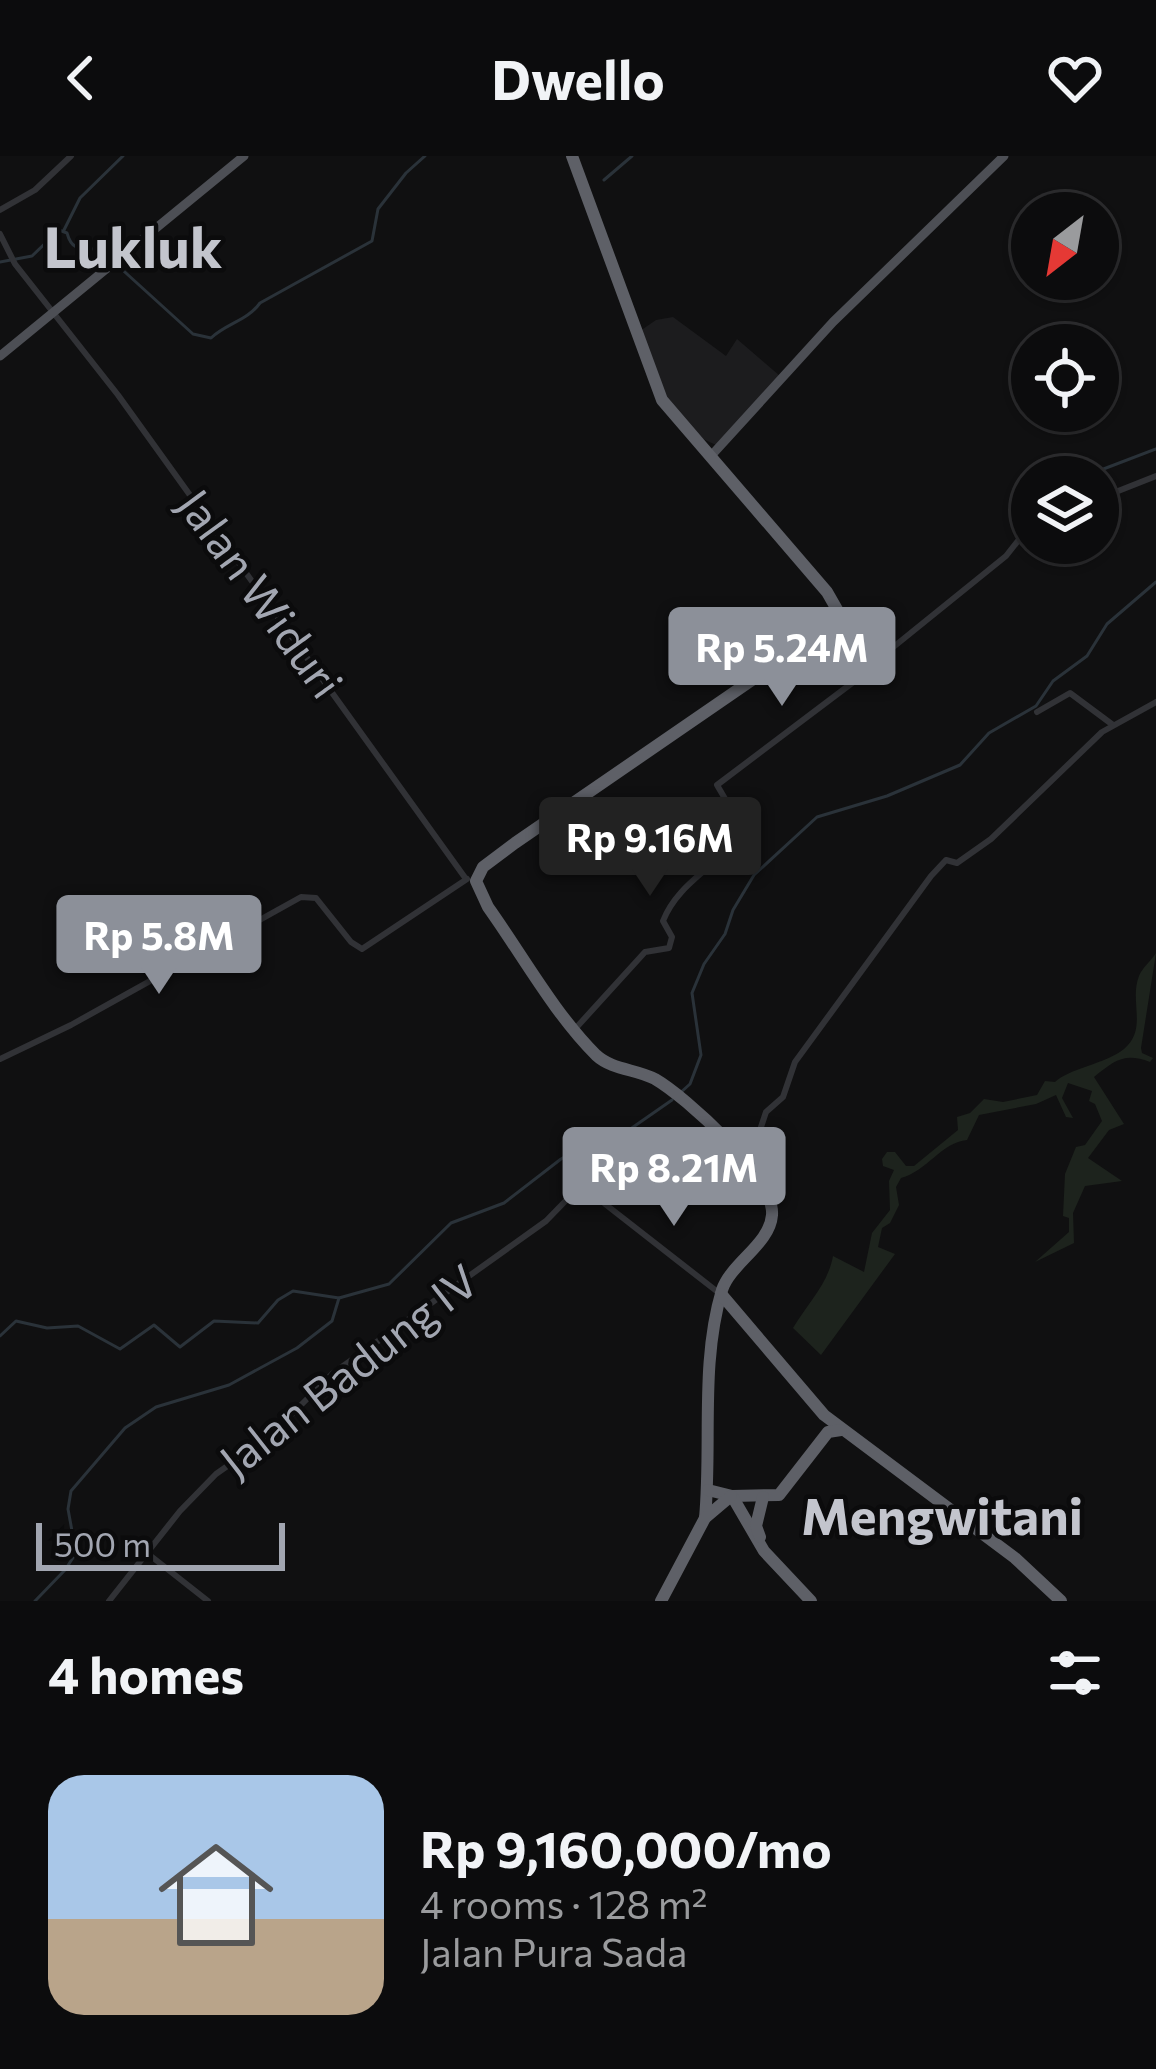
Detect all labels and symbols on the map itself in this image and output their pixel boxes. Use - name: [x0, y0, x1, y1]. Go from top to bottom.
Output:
- north arrow: [1011, 192, 1119, 300]
- district label: Lukluk: [43, 210, 223, 280]
- street label: Jalan Widuri: [168, 478, 356, 707]
- pin: Rp 5.24M: [658, 607, 906, 709]
- pin: Rp 9.16M: [526, 797, 774, 899]
- pin: Rp 5.8M: [48, 895, 270, 997]
- pin: Rp 8.21M: [550, 1127, 798, 1229]
- street label: Jalan Badung IV: [208, 1251, 487, 1487]
- district label: Mengwitani: [801, 1483, 1083, 1546]
- scale bar: [36, 1517, 285, 1570]

